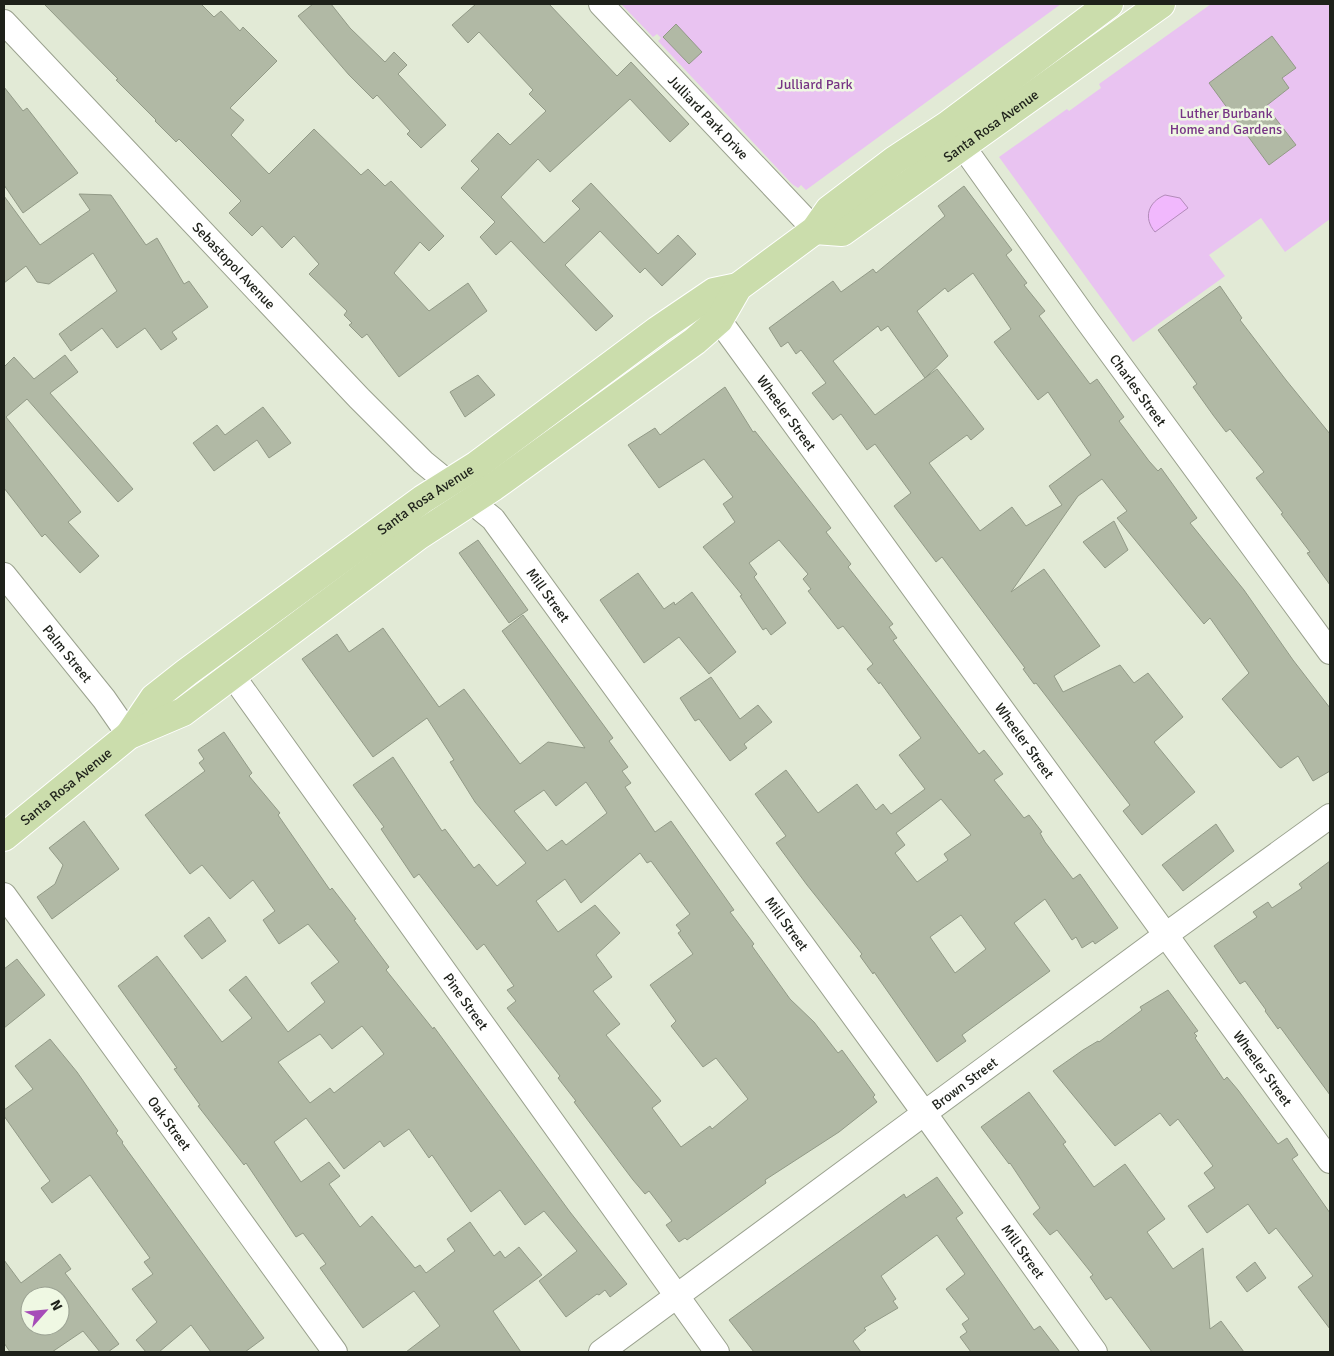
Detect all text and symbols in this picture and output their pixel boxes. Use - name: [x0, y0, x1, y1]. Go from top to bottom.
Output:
- street label: Julliard Park Drive: [664, 72, 752, 163]
- park label: Julliard Park: [777, 76, 853, 93]
- street label: Santa Rosa Avenue: [940, 86, 1042, 165]
- park label: Luther Burbank Home and Gardens: [1170, 105, 1282, 138]
- street label: Sebastopol Avenue: [189, 219, 279, 313]
- street label: Charles Street: [1106, 351, 1170, 430]
- street label: Wheeler Street: [753, 372, 820, 454]
- street label: Santa Rosa Avenue: [374, 461, 477, 538]
- street label: Mill Street: [523, 565, 574, 626]
- street label: Palm Street: [39, 621, 96, 686]
- street label: Wheeler Street: [992, 700, 1058, 782]
- street label: Santa Rosa Avenue: [17, 744, 115, 829]
- street label: Mill Street: [762, 893, 812, 954]
- street label: Pine Street: [440, 970, 492, 1033]
- street label: Wheeler Street: [1230, 1027, 1296, 1110]
- street label: Brown Street: [928, 1054, 1001, 1113]
- street label: Oak Street: [144, 1093, 195, 1154]
- street label: Mill Street: [998, 1221, 1048, 1282]
- north arrow: [20, 1286, 70, 1336]
- text: N: [46, 1297, 66, 1314]

